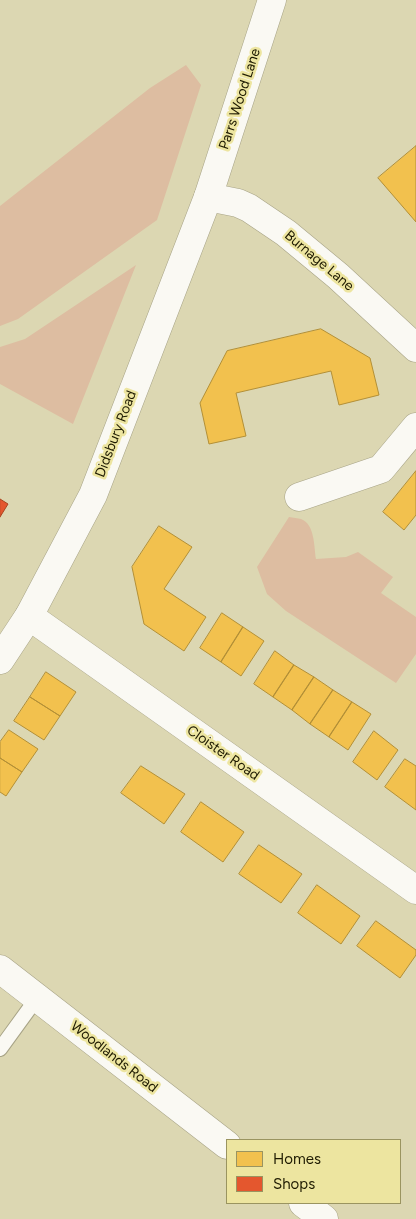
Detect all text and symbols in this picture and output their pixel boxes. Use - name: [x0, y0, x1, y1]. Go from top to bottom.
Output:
- street label: Parrs Wood Lane: [216, 46, 264, 152]
- street label: Burnage Lane: [281, 227, 357, 295]
- street label: Didsbury Road: [92, 388, 140, 480]
- street label: Cloister Road: [184, 722, 262, 784]
- street label: Woodlands Road: [67, 1018, 161, 1096]
- legend: [226, 1139, 401, 1204]
- text: Homes: [273, 1150, 321, 1168]
- text: Shops: [273, 1175, 315, 1193]

